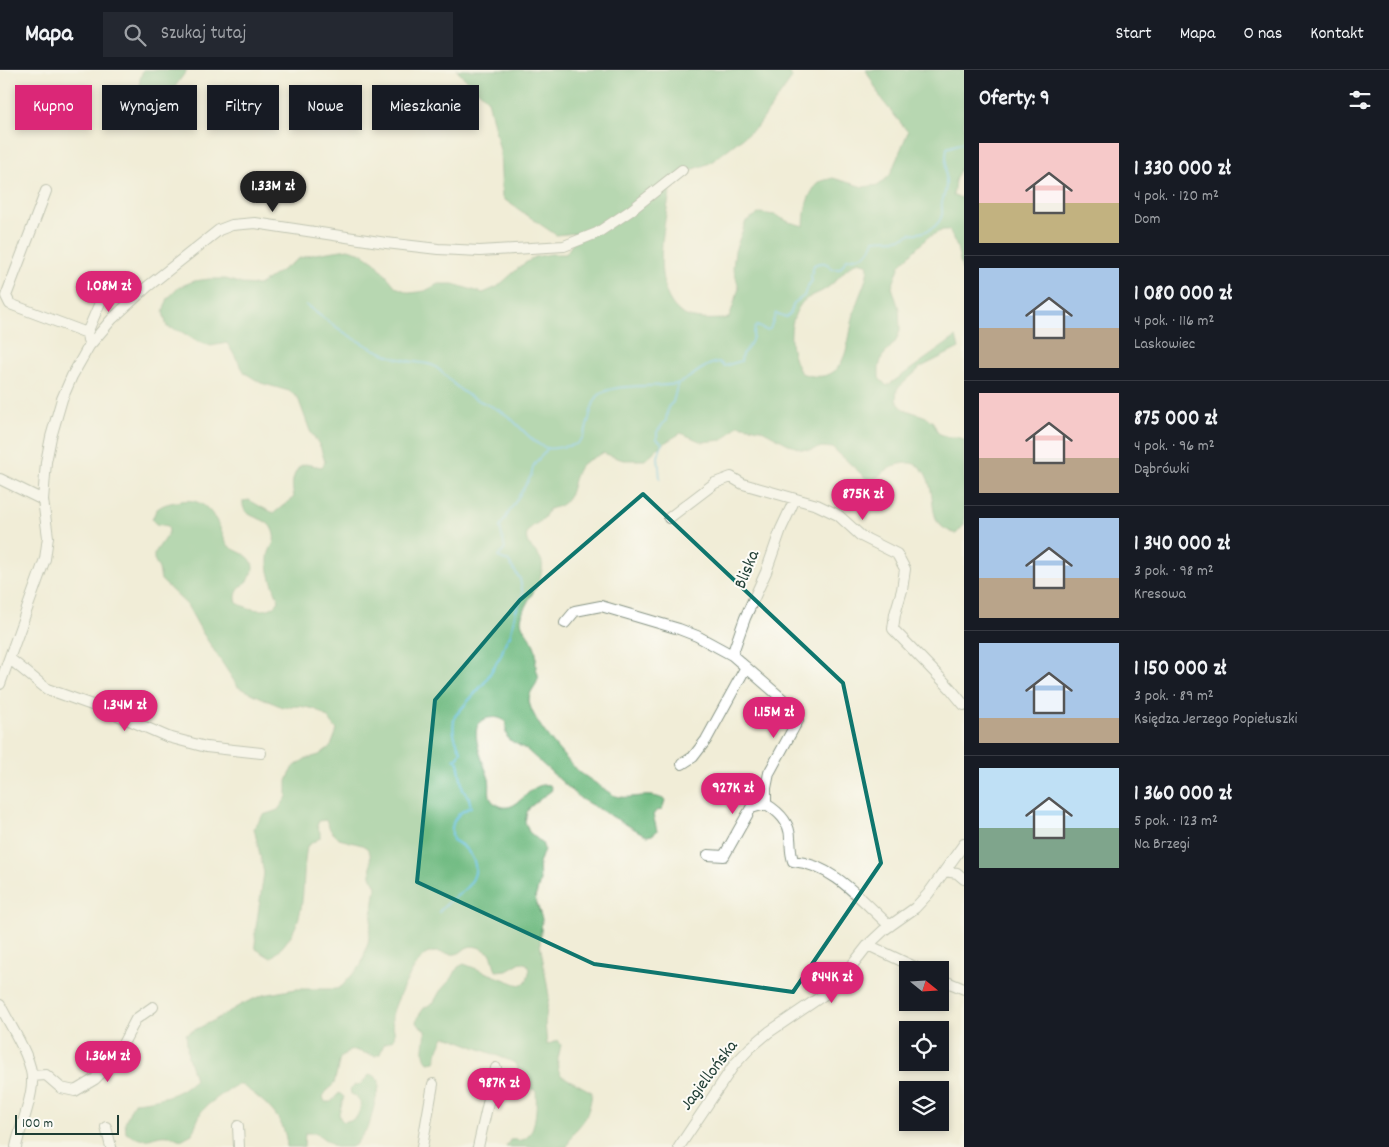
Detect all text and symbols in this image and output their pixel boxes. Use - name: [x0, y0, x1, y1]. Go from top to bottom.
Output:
- search box: [103, 12, 453, 57]
- text: Mapa: [25, 18, 73, 52]
- icon: search: [121, 21, 149, 49]
- text: Szukaj tutaj: [161, 21, 247, 48]
- text: Start: [1115, 22, 1152, 47]
- text: Mapa: [1180, 22, 1215, 47]
- text: O nas: [1243, 22, 1282, 47]
- text: Kontakt: [1310, 22, 1364, 47]
- chip: Kupno: [15, 85, 92, 130]
- chip: Wynajem: [102, 85, 197, 130]
- chip: Filtry: [207, 85, 279, 130]
- chip: Nowe: [289, 85, 362, 130]
- chip: Mieszkanie: [372, 85, 479, 130]
- text: Oferty: 9: [979, 85, 1050, 115]
- icon: filters: [1346, 86, 1374, 114]
- text: 1 330 000 zł: [1134, 155, 1231, 185]
- icon: home: [1019, 163, 1079, 223]
- pin: 1.33M zł: [221, 170, 325, 213]
- text: 1.33M zł: [251, 175, 295, 198]
- text: 4 pok. · 120 m²: [1134, 185, 1219, 208]
- text: Dom: [1134, 208, 1160, 231]
- pin: 1.08M zł: [57, 270, 161, 313]
- text: 1.08M zł: [87, 275, 131, 298]
- text: 1 080 000 zł: [1134, 280, 1232, 310]
- icon: home: [1019, 288, 1079, 348]
- text: 4 pok. · 116 m²: [1134, 310, 1214, 333]
- text: Laskowiec: [1134, 333, 1195, 356]
- text: 875 000 zł: [1134, 405, 1217, 435]
- icon: home: [1019, 413, 1079, 473]
- text: 4 pok. · 96 m²: [1134, 435, 1215, 458]
- text: Dąbrówki: [1134, 458, 1189, 481]
- pin: 875K zł: [817, 478, 909, 521]
- text: 875K zł: [842, 483, 884, 506]
- text: 1 340 000 zł: [1134, 530, 1230, 560]
- icon: home: [1019, 538, 1079, 598]
- street label: Bliska: [729, 546, 767, 593]
- text: 3 pok. · 98 m²: [1134, 560, 1214, 583]
- text: Kresowa: [1134, 583, 1186, 606]
- text: 1 150 000 zł: [1134, 655, 1226, 685]
- icon: home: [1019, 663, 1079, 723]
- text: 3 pok. · 89 m²: [1134, 685, 1214, 708]
- pin: 1.34M zł: [73, 690, 177, 732]
- text: 1.34M zł: [103, 694, 147, 717]
- pin: 1.15M zł: [722, 696, 826, 739]
- text: 1.15M zł: [754, 701, 794, 724]
- text: Księdza Jerzego Popiełuszki: [1134, 708, 1298, 731]
- pin: 927K zł: [687, 772, 779, 815]
- text: 927K zł: [712, 777, 754, 800]
- text: 1 360 000 zł: [1134, 780, 1232, 810]
- icon: home: [1019, 788, 1079, 848]
- text: 5 pok. · 123 m²: [1134, 810, 1218, 833]
- text: Na Brzegi: [1134, 833, 1190, 856]
- north arrow: [899, 961, 949, 1011]
- map controls: [899, 961, 949, 1131]
- pin: 844K zł: [786, 962, 878, 1004]
- text: 844K zł: [812, 966, 852, 989]
- button: locate: [899, 1021, 949, 1071]
- street label: Jagiellońska: [675, 1035, 745, 1116]
- pin: 1.36M zł: [56, 1040, 160, 1083]
- text: 1.36M zł: [86, 1045, 130, 1068]
- pin: 987K zł: [453, 1068, 545, 1110]
- text: 987K zł: [478, 1072, 520, 1095]
- button: layers: [899, 1081, 949, 1131]
- scale bar: [15, 1112, 119, 1135]
- text: 100 m: [22, 1114, 53, 1134]

